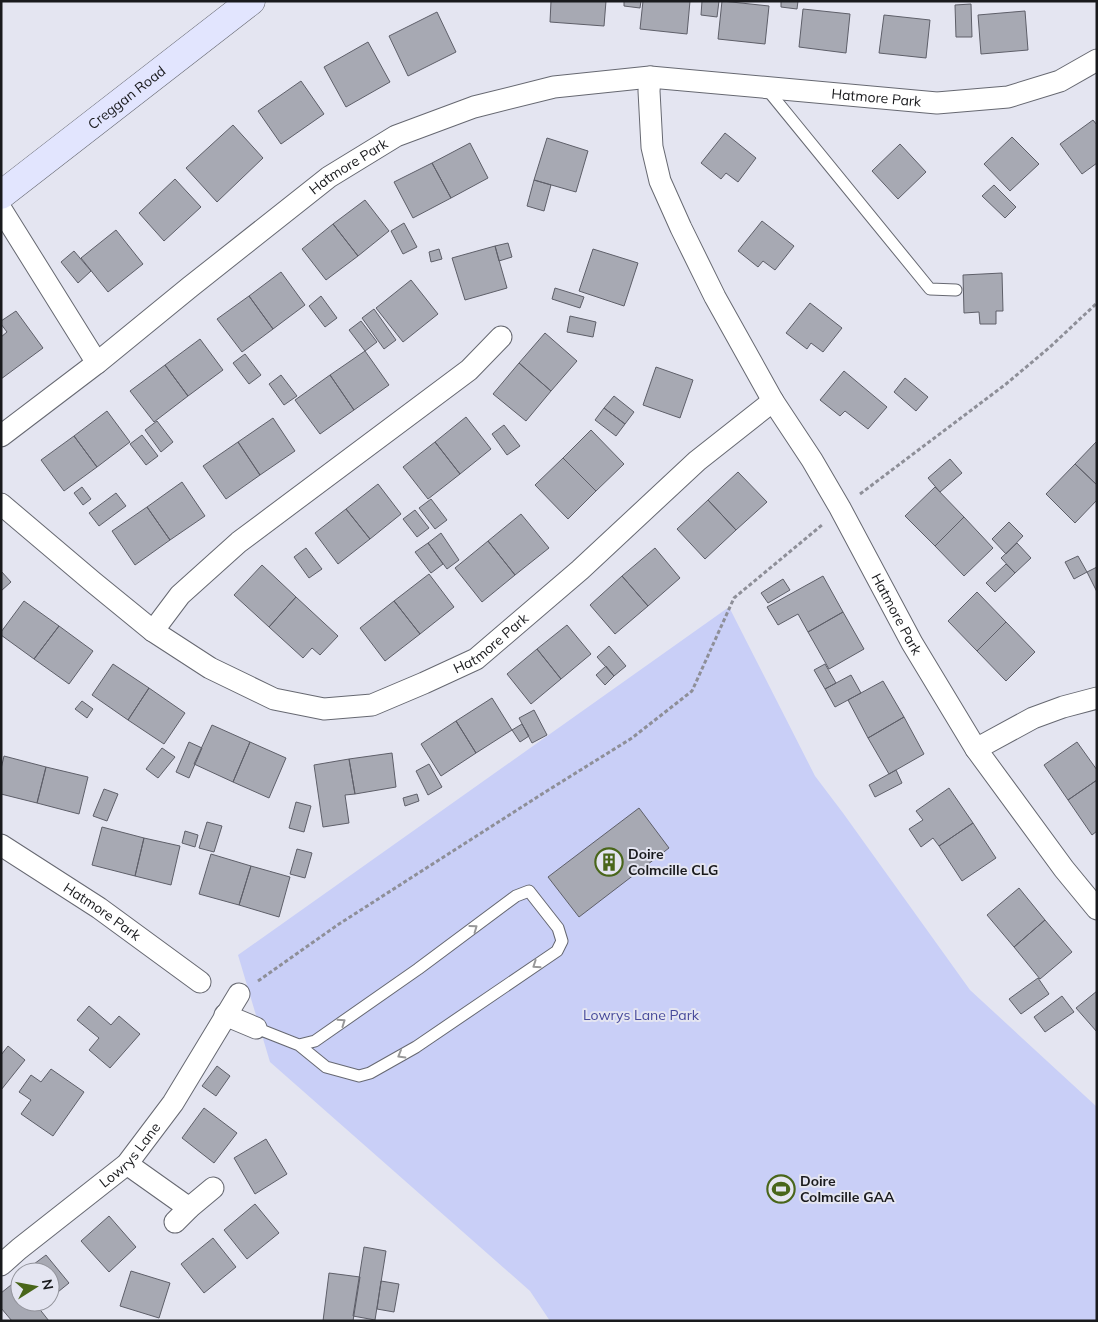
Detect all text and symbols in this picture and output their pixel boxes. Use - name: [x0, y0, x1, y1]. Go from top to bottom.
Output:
- street label: Creggan Road: [84, 62, 169, 133]
- street label: Hatmore Park: [831, 84, 923, 111]
- street label: Hatmore Park: [305, 134, 392, 198]
- street label: Hatmore Park: [867, 570, 926, 659]
- street label: Hatmore Park: [450, 609, 533, 677]
- place label: Doire Colmcille CLG: [628, 845, 718, 879]
- building icon: Doire Colmcille CLG: [594, 847, 624, 877]
- street label: Hatmore Park: [60, 878, 145, 945]
- one-way arrow: [468, 925, 478, 934]
- one-way arrow: [532, 959, 542, 968]
- park label: Lowrys Lane Park: [583, 1006, 700, 1024]
- one-way arrow: [336, 1019, 346, 1028]
- one-way arrow: [397, 1049, 406, 1059]
- street label: Lowrys Lane: [96, 1119, 164, 1191]
- place label: Doire Colmcille GAA: [800, 1172, 895, 1206]
- sports icon: Doire Colmcille GAA: [766, 1174, 796, 1204]
- north arrow: [10, 1262, 60, 1312]
- text: N: [38, 1278, 58, 1291]

